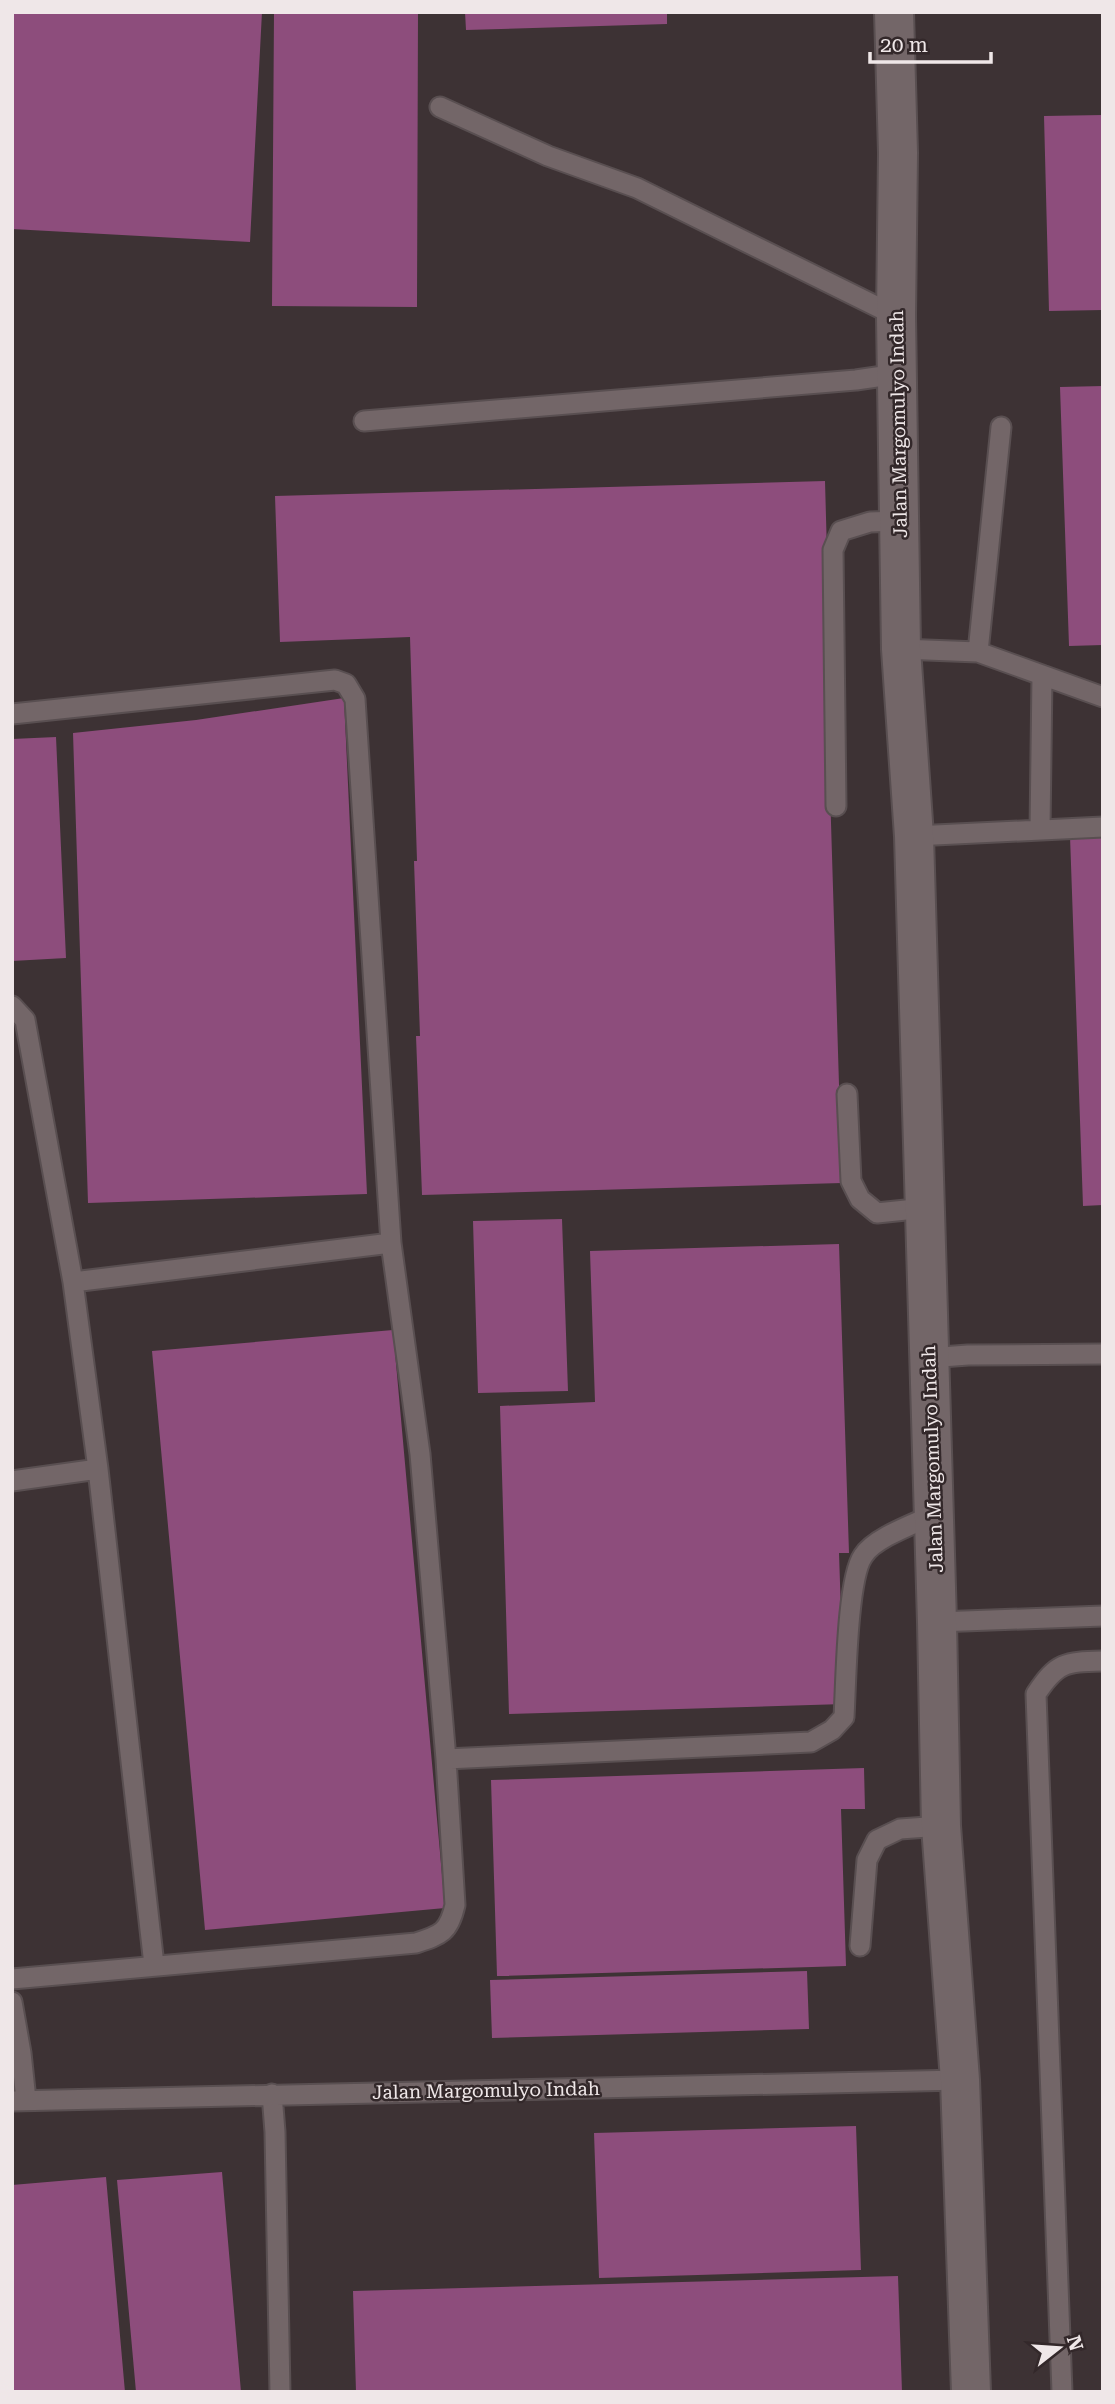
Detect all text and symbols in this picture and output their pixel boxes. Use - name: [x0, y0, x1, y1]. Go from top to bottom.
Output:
- scale bar: [870, 21, 991, 65]
- text: 20 m: [880, 33, 928, 57]
- street label: Jalan Margomulyo Indah: [885, 310, 912, 538]
- street label: Jalan Margomulyo Indah: [917, 1345, 948, 1573]
- street label: Jalan Margomulyo Indah: [372, 2077, 600, 2104]
- north arrow: [1024, 2313, 1094, 2383]
- text: N: [1062, 2333, 1088, 2354]

